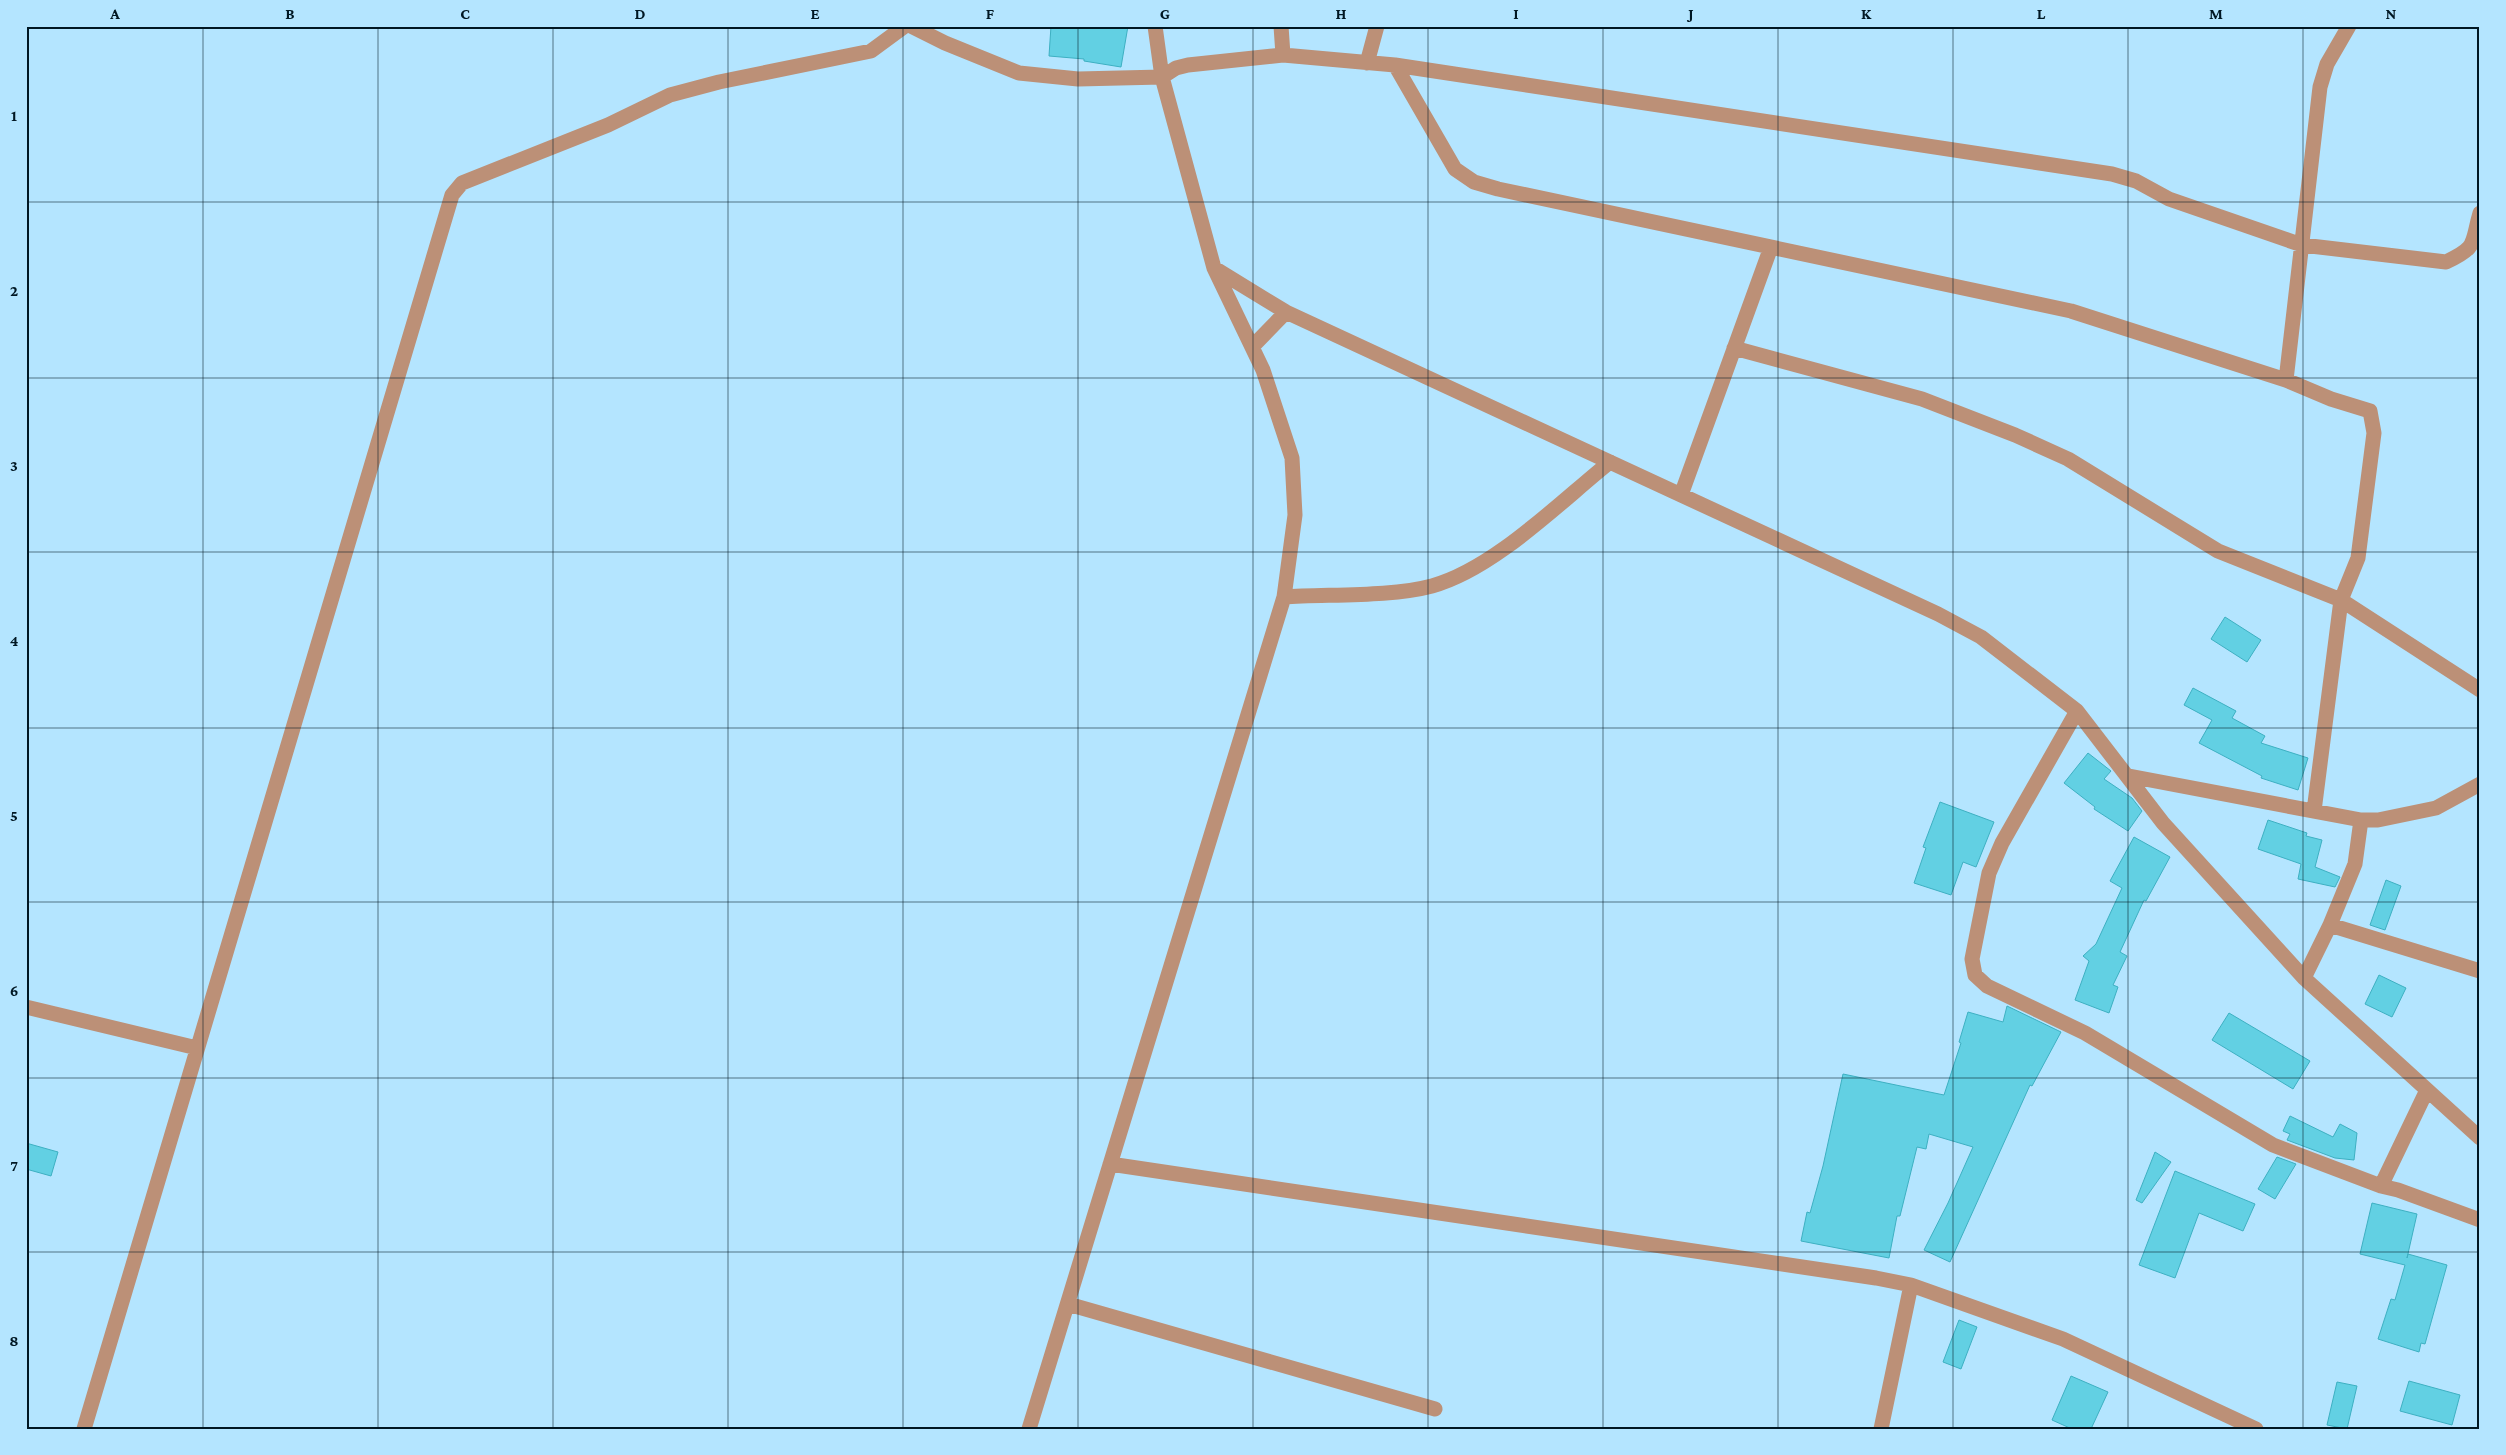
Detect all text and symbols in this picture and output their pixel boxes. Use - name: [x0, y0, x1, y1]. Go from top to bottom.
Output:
- text: A: [109, 5, 120, 22]
- text: B: [285, 5, 295, 22]
- text: C: [460, 5, 470, 22]
- text: D: [634, 5, 646, 22]
- text: E: [810, 5, 820, 22]
- text: F: [986, 5, 995, 22]
- text: G: [1160, 5, 1170, 22]
- text: H: [1336, 5, 1347, 22]
- text: I: [1513, 5, 1519, 22]
- text: J: [1686, 5, 1694, 22]
- text: K: [1861, 5, 1872, 22]
- text: L: [2037, 5, 2046, 22]
- text: M: [2209, 5, 2223, 22]
- text: N: [2386, 5, 2397, 22]
- text: 1: [11, 107, 17, 124]
- text: 2: [10, 282, 18, 299]
- text: 3: [10, 457, 18, 474]
- text: 4: [10, 632, 19, 649]
- text: 5: [10, 807, 18, 824]
- text: 6: [10, 982, 18, 999]
- text: 7: [10, 1157, 18, 1174]
- text: 8: [9, 1332, 19, 1349]

